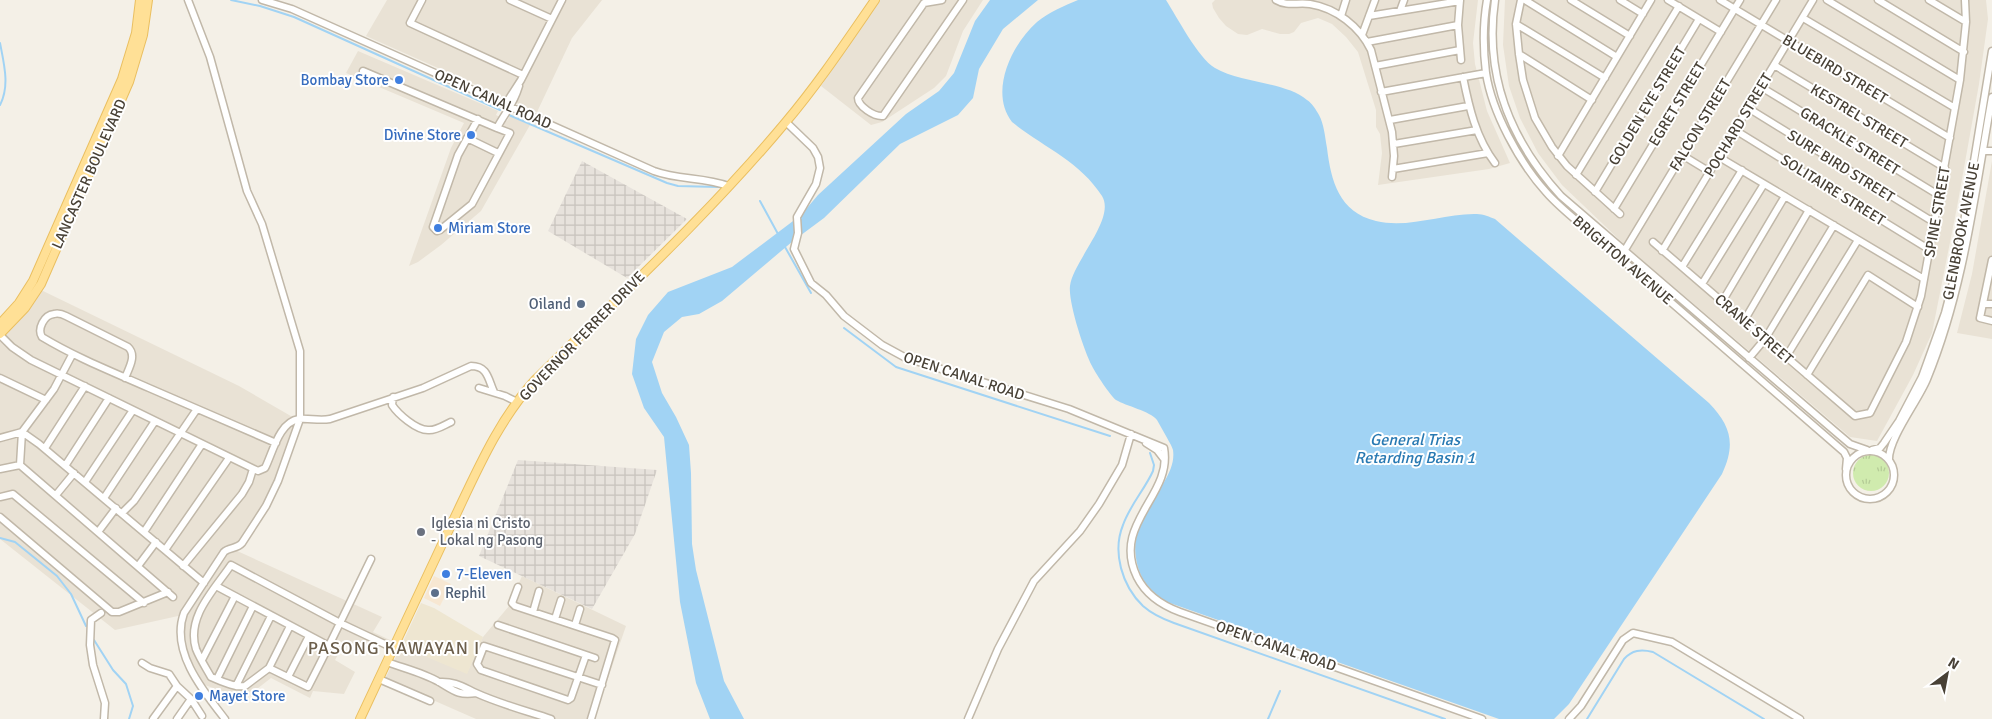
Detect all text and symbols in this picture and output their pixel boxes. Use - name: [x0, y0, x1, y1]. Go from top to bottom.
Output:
- street label: BLUEBIRD STREET: [1779, 31, 1891, 108]
- street label: GOLDEN EYE STREET: [1604, 43, 1690, 169]
- street label: EGRET STREET: [1645, 58, 1709, 149]
- street label: OPEN CANAL ROAD: [432, 65, 554, 133]
- street label: POCHARD STREET: [1700, 70, 1776, 180]
- place label: Bombay Store: [301, 71, 389, 89]
- marker: Bombay Store: [393, 74, 405, 86]
- street label: FALCON STREET: [1665, 75, 1735, 174]
- street label: KESTREL STREET: [1807, 80, 1911, 152]
- street label: LANCASTER BOULEVARD: [48, 96, 130, 252]
- street label: GRACKLE STREET: [1797, 103, 1904, 179]
- place label: Divine Store: [384, 126, 461, 144]
- street label: SURF BIRD STREET: [1784, 126, 1898, 206]
- marker: Divine Store: [465, 129, 477, 141]
- street label: SOLITAIRE STREET: [1777, 151, 1889, 230]
- street label: GLENBROOK AVENUE: [1939, 161, 1983, 301]
- street label: SPINE STREET: [1920, 165, 1954, 259]
- street label: BRIGHTON AVENUE: [1569, 212, 1677, 308]
- place label: Miriam Store: [448, 219, 531, 237]
- marker: Miriam Store: [432, 222, 444, 234]
- street label: GOVERNOR FERRER DRIVE: [515, 267, 649, 405]
- street label: CRANE STREET: [1711, 290, 1797, 368]
- place label: Oiland: [529, 295, 571, 313]
- marker: Oiland: [575, 298, 587, 310]
- street label: OPEN CANAL ROAD: [901, 348, 1027, 404]
- water label: General Trias Retarding Basin 1: [1355, 430, 1476, 468]
- place label: Iglesia ni Cristo - Lokal ng Pasong: [431, 514, 543, 549]
- marker: Iglesia ni Cristo - Lokal ng Pasong: [415, 526, 427, 538]
- place label: 7-Eleven: [456, 565, 512, 583]
- marker: 7-Eleven: [440, 568, 452, 580]
- place label: Rephil: [445, 584, 486, 602]
- marker: Rephil: [429, 587, 441, 599]
- street label: OPEN CANAL ROAD: [1213, 617, 1339, 675]
- district label: PASONG KAWAYAN I: [308, 637, 480, 659]
- north arrow: [1922, 649, 1972, 699]
- text: N: [1945, 654, 1962, 673]
- place label: Mayet Store: [209, 687, 285, 705]
- marker: Mayet Store: [193, 690, 205, 702]

